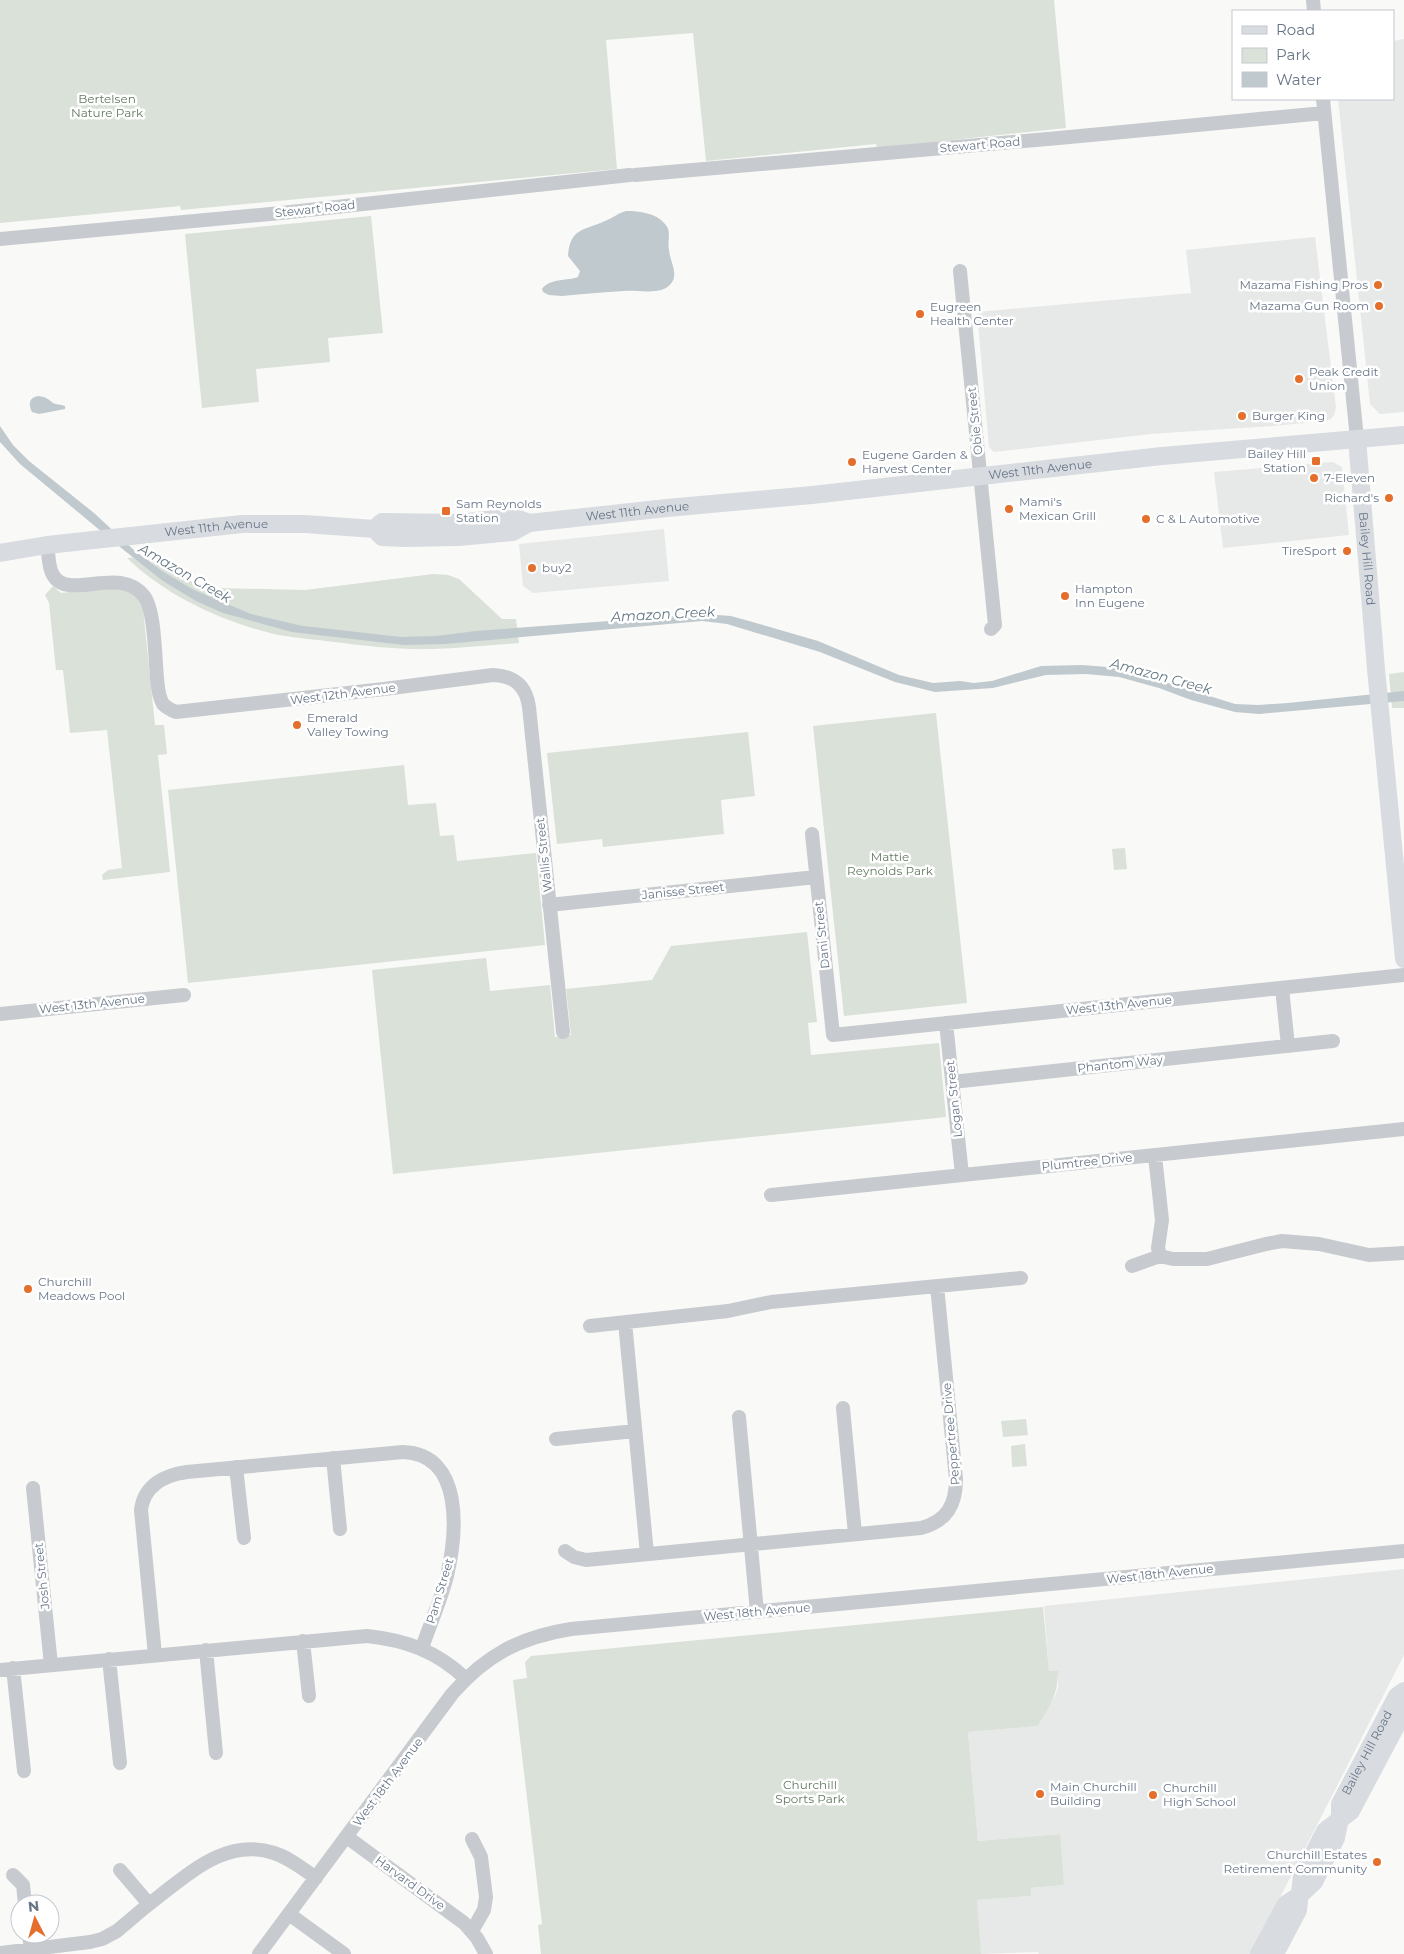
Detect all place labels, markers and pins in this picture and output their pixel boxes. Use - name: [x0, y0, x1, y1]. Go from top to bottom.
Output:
- place label: Mazama Fishing Pros: [1239, 277, 1368, 292]
- marker: Mazama Fishing Pros: [1372, 279, 1384, 291]
- place label: Mazama Gun Room: [1249, 298, 1369, 313]
- place label: Eugreen Health Center: [930, 299, 1014, 328]
- marker: Mazama Gun Room: [1373, 300, 1385, 312]
- marker: Eugreen Health Center: [914, 308, 926, 320]
- place label: Peak Credit Union: [1309, 364, 1379, 393]
- marker: Peak Credit Union: [1293, 373, 1305, 385]
- place label: Burger King: [1252, 408, 1325, 423]
- marker: Burger King: [1236, 410, 1248, 422]
- place label: Bailey Hill Station: [1247, 446, 1306, 475]
- place label: Eugene Garden & Harvest Center: [862, 447, 968, 476]
- marker: Bailey Hill Station: [1310, 455, 1322, 467]
- marker: Eugene Garden & Harvest Center: [846, 456, 858, 468]
- place label: 7-Eleven: [1324, 470, 1375, 485]
- marker: 7-Eleven: [1308, 472, 1320, 484]
- place label: Richard's: [1324, 490, 1379, 505]
- marker: Richard's: [1383, 492, 1395, 504]
- place label: Mami's Mexican Grill: [1019, 494, 1096, 523]
- place label: Sam Reynolds Station: [456, 496, 542, 525]
- marker: Mami's Mexican Grill: [1003, 503, 1015, 515]
- marker: Sam Reynolds Station: [440, 505, 452, 517]
- place label: C & L Automotive: [1156, 511, 1260, 526]
- marker: C & L Automotive: [1140, 513, 1152, 525]
- place label: TireSport: [1282, 543, 1337, 558]
- marker: TireSport: [1341, 545, 1353, 557]
- place label: buy2: [542, 560, 572, 575]
- marker: buy2: [526, 562, 538, 574]
- place label: Hampton Inn Eugene: [1075, 581, 1145, 610]
- marker: Hampton Inn Eugene: [1059, 590, 1071, 602]
- place label: Emerald Valley Towing: [307, 710, 389, 739]
- marker: Emerald Valley Towing: [291, 719, 303, 731]
- place label: Churchill Meadows Pool: [38, 1274, 125, 1303]
- marker: Churchill Meadows Pool: [22, 1283, 34, 1295]
- place label: Main Churchill Building: [1050, 1779, 1137, 1808]
- place label: Churchill High School: [1163, 1780, 1236, 1809]
- marker: Main Churchill Building: [1034, 1788, 1046, 1800]
- marker: Churchill High School: [1147, 1789, 1159, 1801]
- place label: Churchill Estates Retirement Community: [1223, 1847, 1367, 1876]
- marker: Churchill Estates Retirement Community: [1371, 1856, 1383, 1868]

